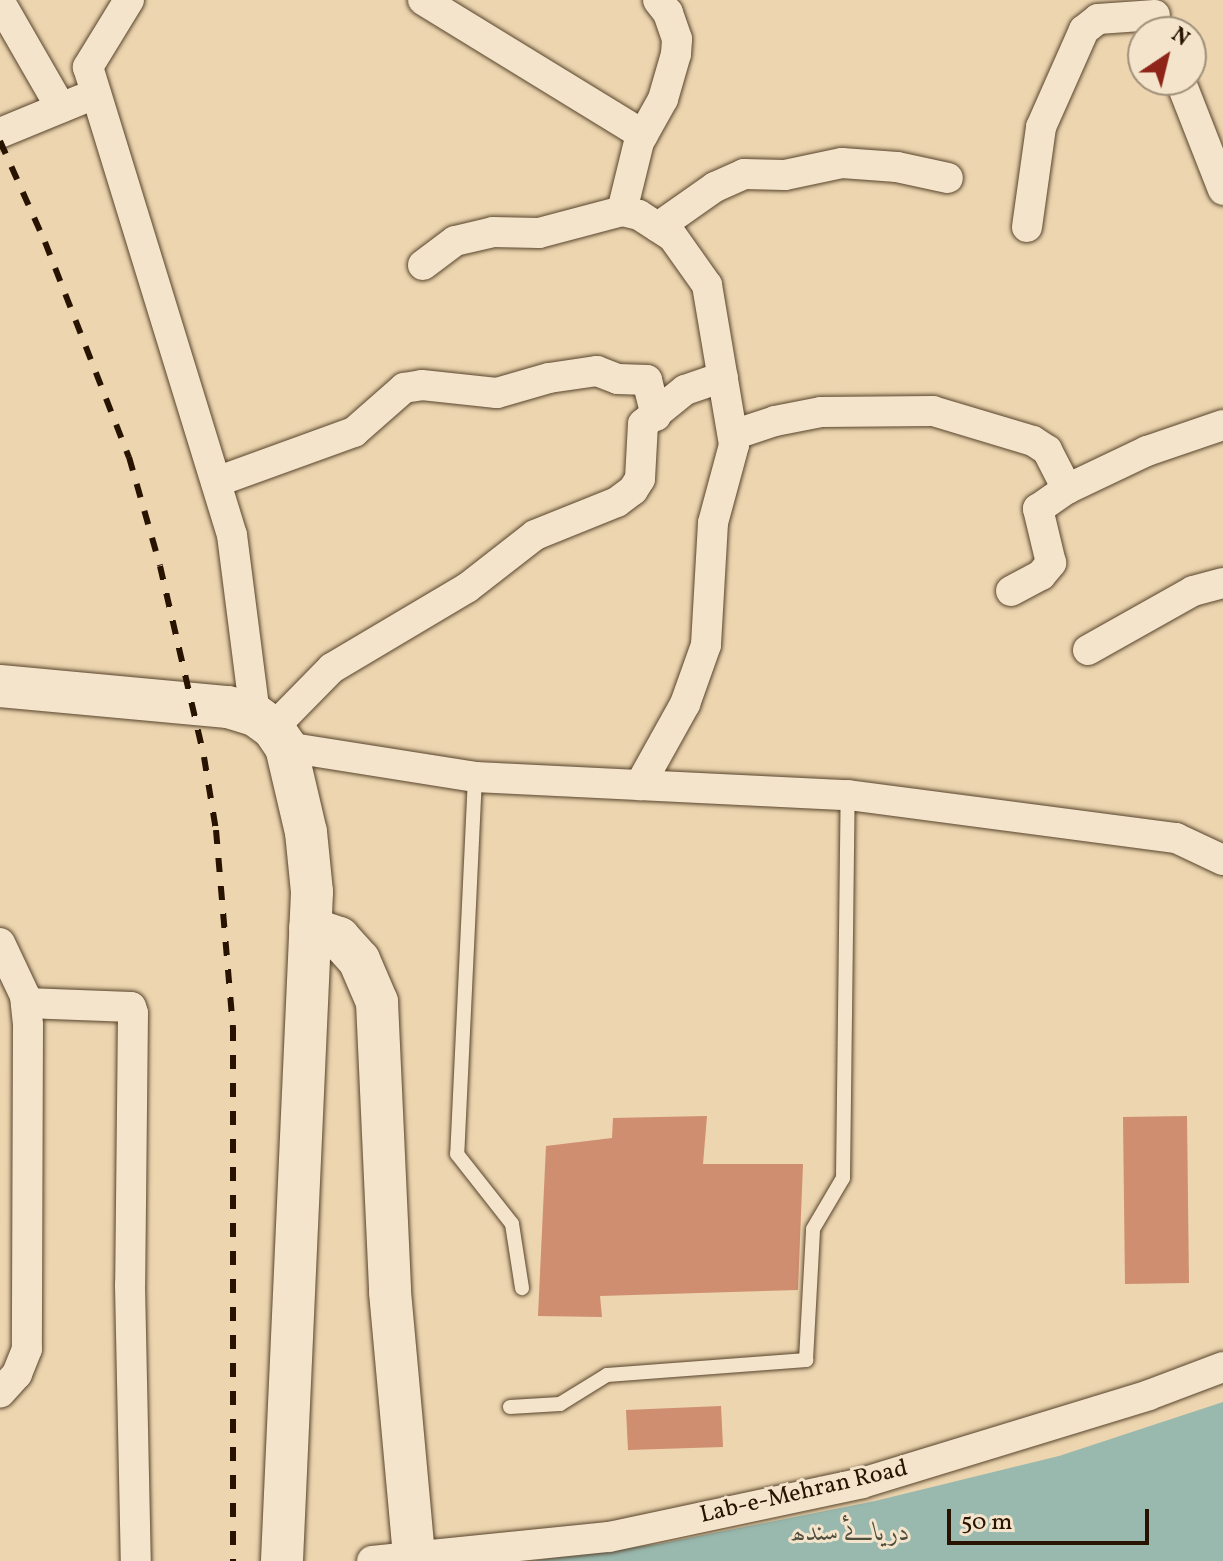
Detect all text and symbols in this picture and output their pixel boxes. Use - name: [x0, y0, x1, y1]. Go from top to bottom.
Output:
- north arrow: [1127, 16, 1207, 96]
- text: N: [1164, 20, 1195, 55]
- street label: Lab-e-Mehran Road: [697, 1455, 911, 1531]
- scale bar: [951, 1493, 1153, 1543]
- text: 50 m: [961, 1506, 1013, 1540]
- water label: دریائے سندھ: [790, 1518, 910, 1550]

